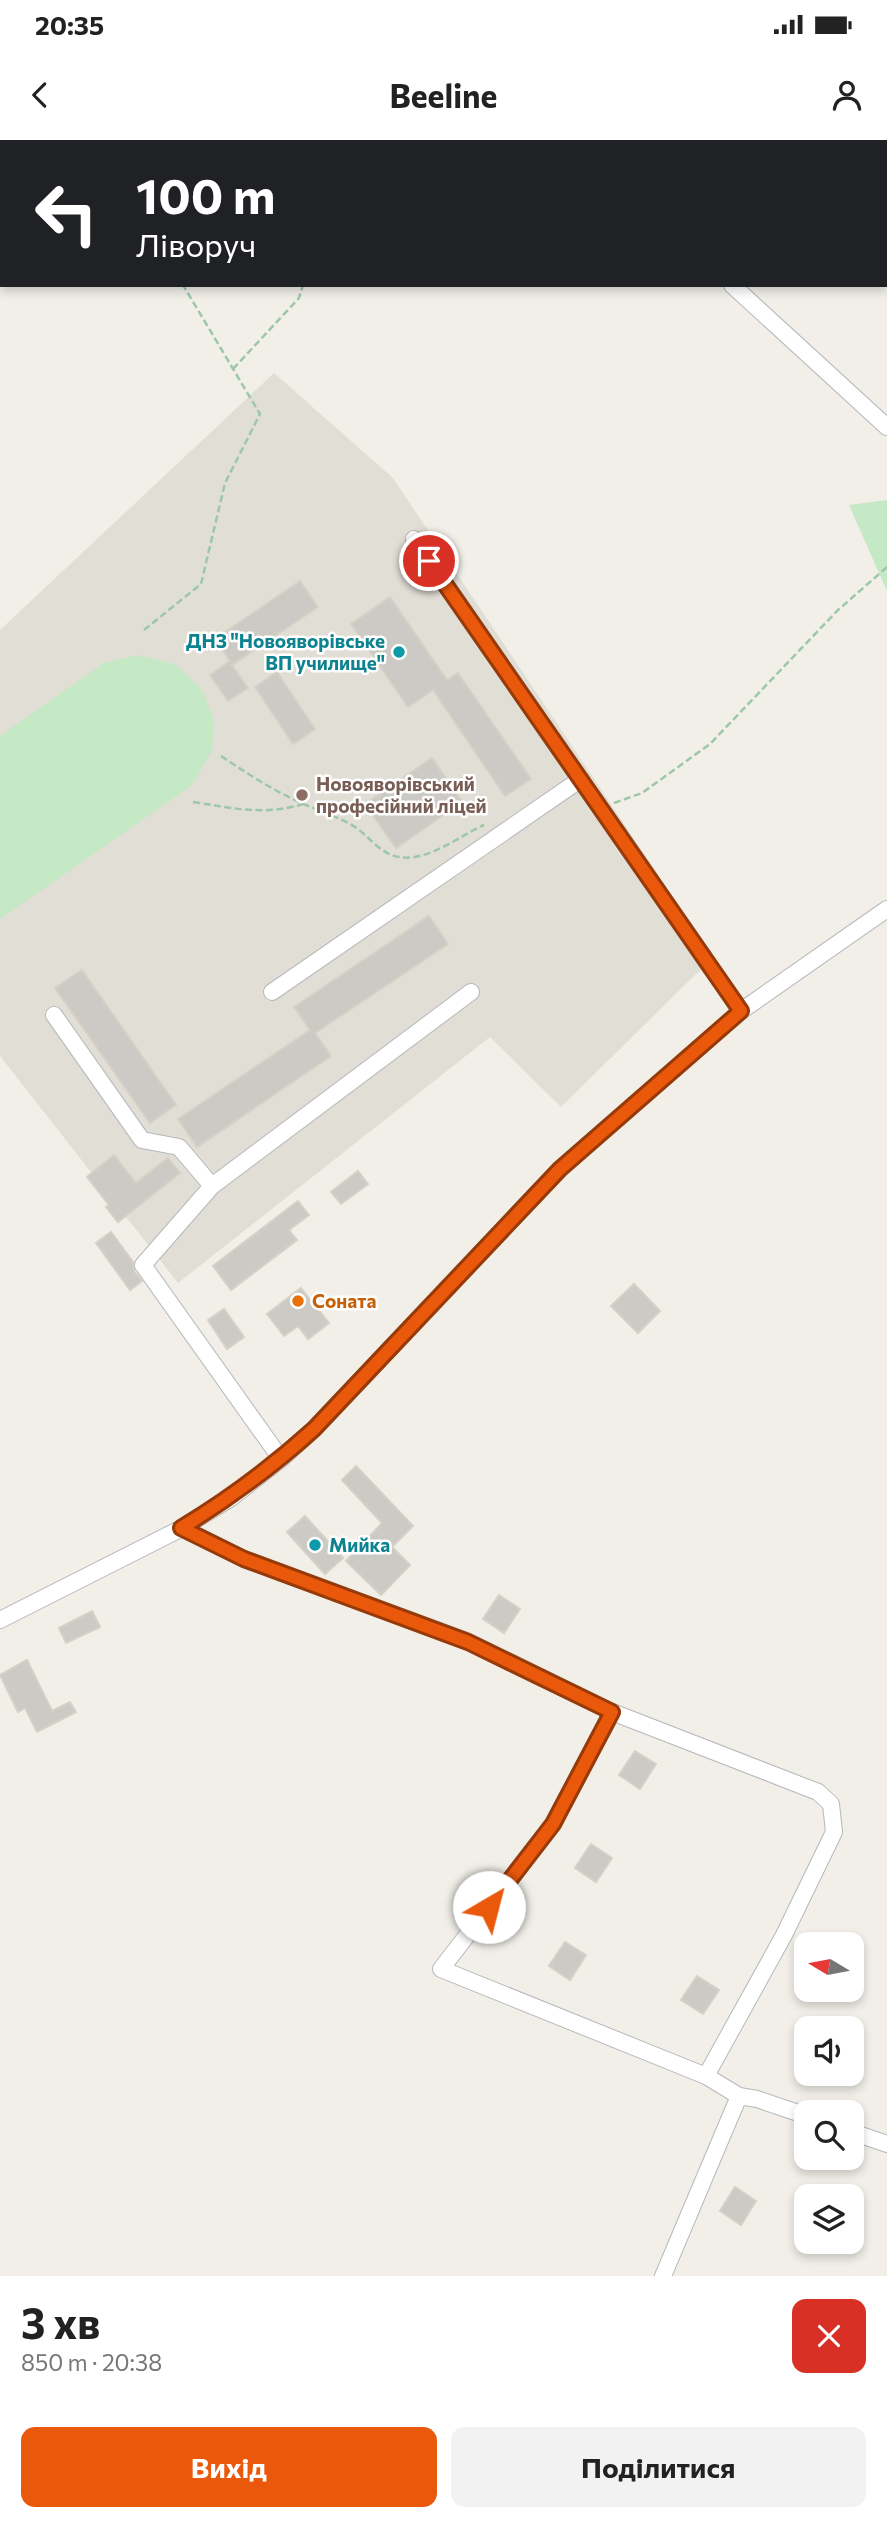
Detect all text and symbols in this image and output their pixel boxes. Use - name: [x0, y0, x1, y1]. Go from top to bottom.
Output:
- text: 20:35: [35, 9, 104, 40]
- text: Beeline: [390, 75, 497, 115]
- icon: back: [21, 76, 59, 114]
- icon: person: [828, 76, 866, 114]
- text: 100 m: [136, 164, 275, 224]
- icon: left: [21, 168, 112, 259]
- text: Ліворуч: [136, 224, 256, 264]
- pin: [399, 531, 459, 591]
- icon: arrive: [410, 542, 448, 580]
- place label: ДНЗ "Новояворівське ВП училище": [186, 629, 385, 674]
- marker: ДНЗ "Новояворівське ВП училище": [391, 644, 407, 660]
- place label: Новояворівський професійний ліцей: [316, 772, 487, 817]
- marker: Новояворівський професійний ліцей: [294, 787, 310, 803]
- place label: Соната: [312, 1289, 376, 1312]
- marker: Соната: [290, 1293, 306, 1309]
- place label: Мийка: [329, 1533, 390, 1556]
- marker: Мийка: [307, 1537, 323, 1553]
- position arrow: [452, 1870, 526, 1944]
- north arrow: [794, 1932, 864, 2002]
- map controls: [794, 1932, 864, 2254]
- button: sound: [794, 2016, 864, 2086]
- button: search: [794, 2100, 864, 2170]
- button: layers: [794, 2184, 864, 2254]
- text: 3 хв: [21, 2296, 100, 2348]
- button: close: [792, 2299, 866, 2373]
- text: 850 m · 20:38: [21, 2348, 162, 2376]
- button: Вихід: [21, 2427, 437, 2507]
- button: Поділитися: [451, 2427, 866, 2507]

